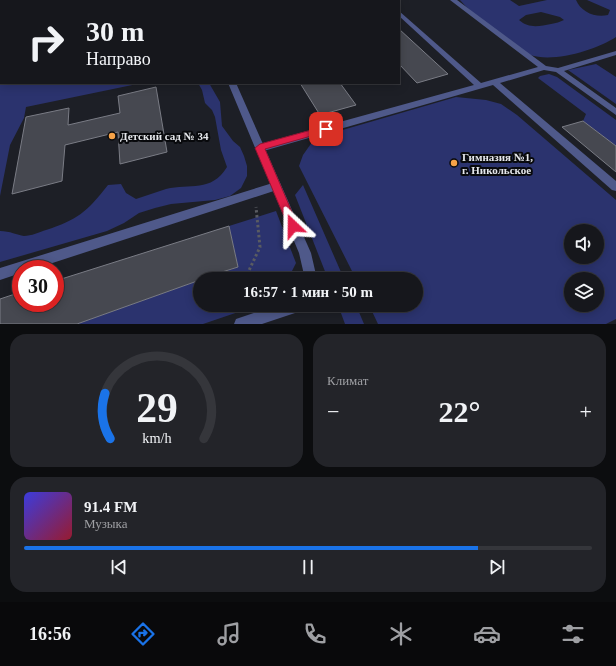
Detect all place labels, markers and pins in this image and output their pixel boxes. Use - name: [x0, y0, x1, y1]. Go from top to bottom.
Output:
- pin: [309, 112, 343, 146]
- place label: Детский сад № 34: [120, 130, 209, 142]
- marker: Детский сад № 34: [107, 131, 117, 141]
- place label: Гимназия №1, г. Никольское: [462, 151, 533, 176]
- marker: Гимназия №1, г. Никольское: [449, 158, 459, 168]

